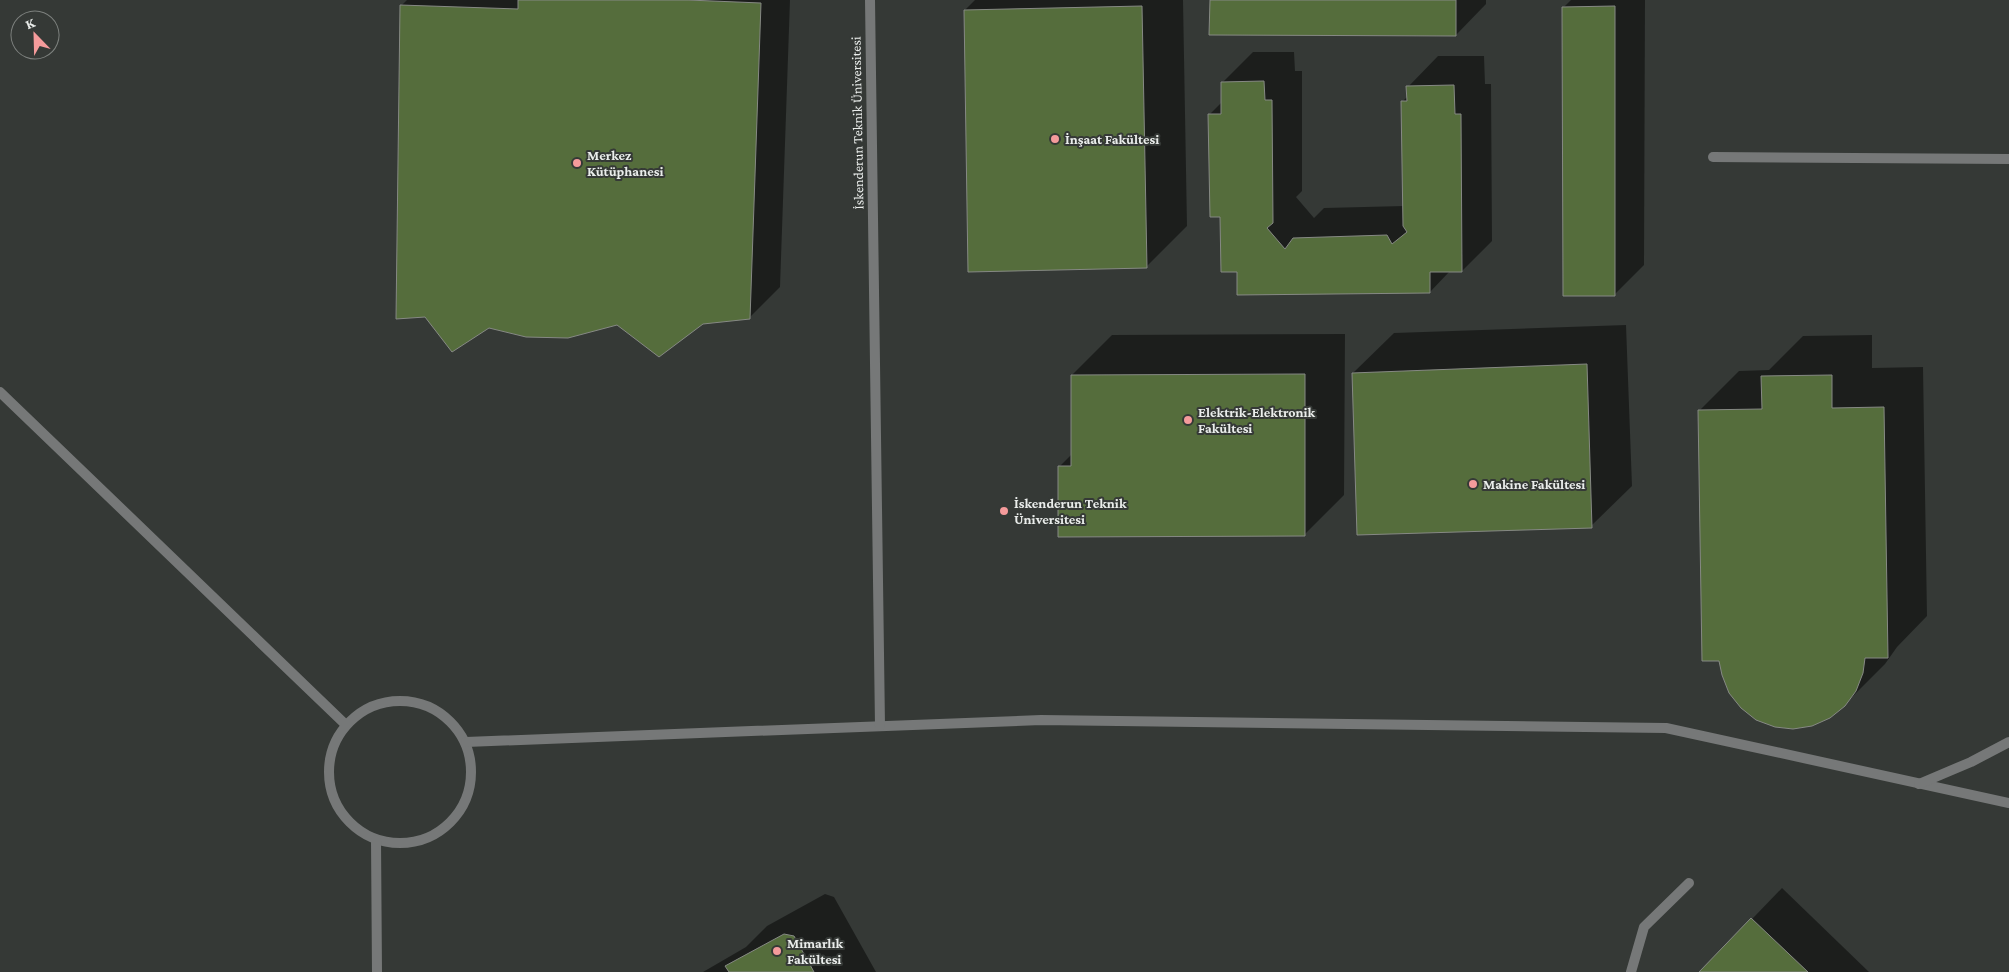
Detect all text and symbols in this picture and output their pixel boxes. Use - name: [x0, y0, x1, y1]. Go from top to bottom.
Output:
- north arrow: [10, 10, 60, 60]
- text: K: [23, 14, 38, 32]
- street label: İskenderun Teknik Üniversitesi: [847, 36, 867, 210]
- place label: İnşaat Fakültesi: [1065, 131, 1159, 147]
- marker: İnşaat Fakültesi: [1049, 133, 1061, 145]
- place label: Merkez Kütüphanesi: [587, 147, 663, 179]
- marker: Merkez Kütüphanesi: [571, 157, 583, 169]
- place label: Elektrik-Elektronik Fakültesi: [1198, 404, 1316, 436]
- marker: Elektrik-Elektronik Fakültesi: [1182, 414, 1194, 426]
- place label: Makine Fakültesi: [1483, 476, 1585, 492]
- marker: Makine Fakültesi: [1467, 478, 1479, 490]
- place label: İskenderun Teknik Üniversitesi: [1014, 495, 1127, 527]
- marker: İskenderun Teknik Üniversitesi: [998, 505, 1010, 517]
- place label: Mimarlık Fakültesi: [787, 935, 843, 967]
- marker: Mimarlık Fakültesi: [771, 945, 783, 957]

